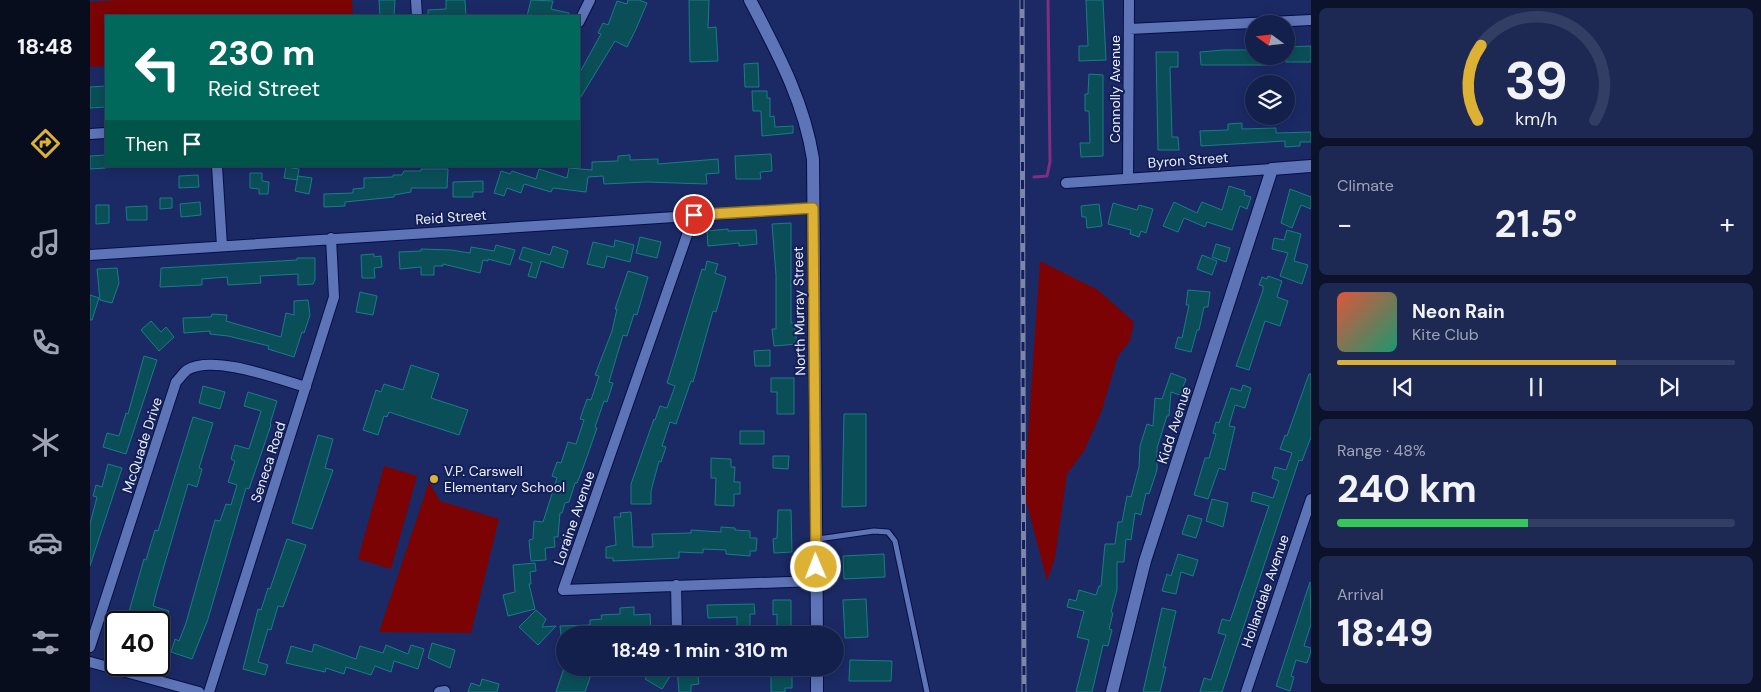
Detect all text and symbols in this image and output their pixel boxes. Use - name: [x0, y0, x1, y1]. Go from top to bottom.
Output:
- north arrow: [1245, 15, 1295, 65]
- map controls: [1245, 15, 1295, 125]
- text: 230 m: [208, 30, 315, 76]
- text: 18:48: [17, 32, 73, 61]
- icon: left: [125, 35, 190, 100]
- street label: Connolly Avenue: [1106, 35, 1124, 143]
- text: 39: [1504, 47, 1568, 115]
- text: Reid Street: [208, 74, 320, 103]
- button: layers: [1245, 75, 1295, 125]
- text: km/h: [1515, 107, 1557, 131]
- icon: directions: [28, 126, 63, 161]
- icon: arrive: [178, 130, 206, 158]
- text: Then: [125, 132, 168, 157]
- street label: Byron Street: [1147, 148, 1229, 172]
- text: Climate: [1337, 175, 1394, 196]
- pin: [673, 194, 715, 236]
- text: 21.5°: [1495, 199, 1577, 249]
- icon: arrive: [680, 201, 708, 229]
- street label: Reid Street: [415, 206, 487, 228]
- text: −: [1337, 206, 1352, 243]
- text: +: [1720, 206, 1735, 243]
- icon: music: [28, 226, 63, 261]
- street label: North Murray Street: [789, 246, 809, 376]
- text: Neon Rain: [1412, 299, 1505, 324]
- text: Kite Club: [1412, 324, 1479, 345]
- icon: phone: [28, 325, 63, 360]
- icon: previous: [1389, 373, 1417, 401]
- icon: pause: [1522, 373, 1550, 401]
- icon: next: [1655, 373, 1683, 401]
- street label: Kidd Avenue: [1153, 384, 1195, 466]
- street label: McQuade Drive: [118, 395, 166, 495]
- street label: Seneca Road: [246, 419, 290, 505]
- icon: climate: [28, 425, 63, 460]
- text: Range · 48%: [1337, 440, 1426, 461]
- place label: V.P. Carswell Elementary School: [444, 462, 565, 496]
- text: 240 km: [1337, 464, 1477, 514]
- street label: Loraine Avenue: [549, 468, 599, 568]
- marker: V.P. Carswell Elementary School: [428, 473, 440, 485]
- icon: car: [28, 525, 63, 560]
- street label: Hollandale Avenue: [1237, 532, 1293, 650]
- position arrow: [789, 540, 841, 592]
- text: Arrival: [1337, 584, 1384, 605]
- text: 18:49: [1337, 608, 1433, 658]
- speed limit sign: 40: [105, 611, 170, 676]
- icon: filters: [28, 625, 63, 660]
- text: 18:49 · 1 min · 310 m: [612, 638, 788, 663]

